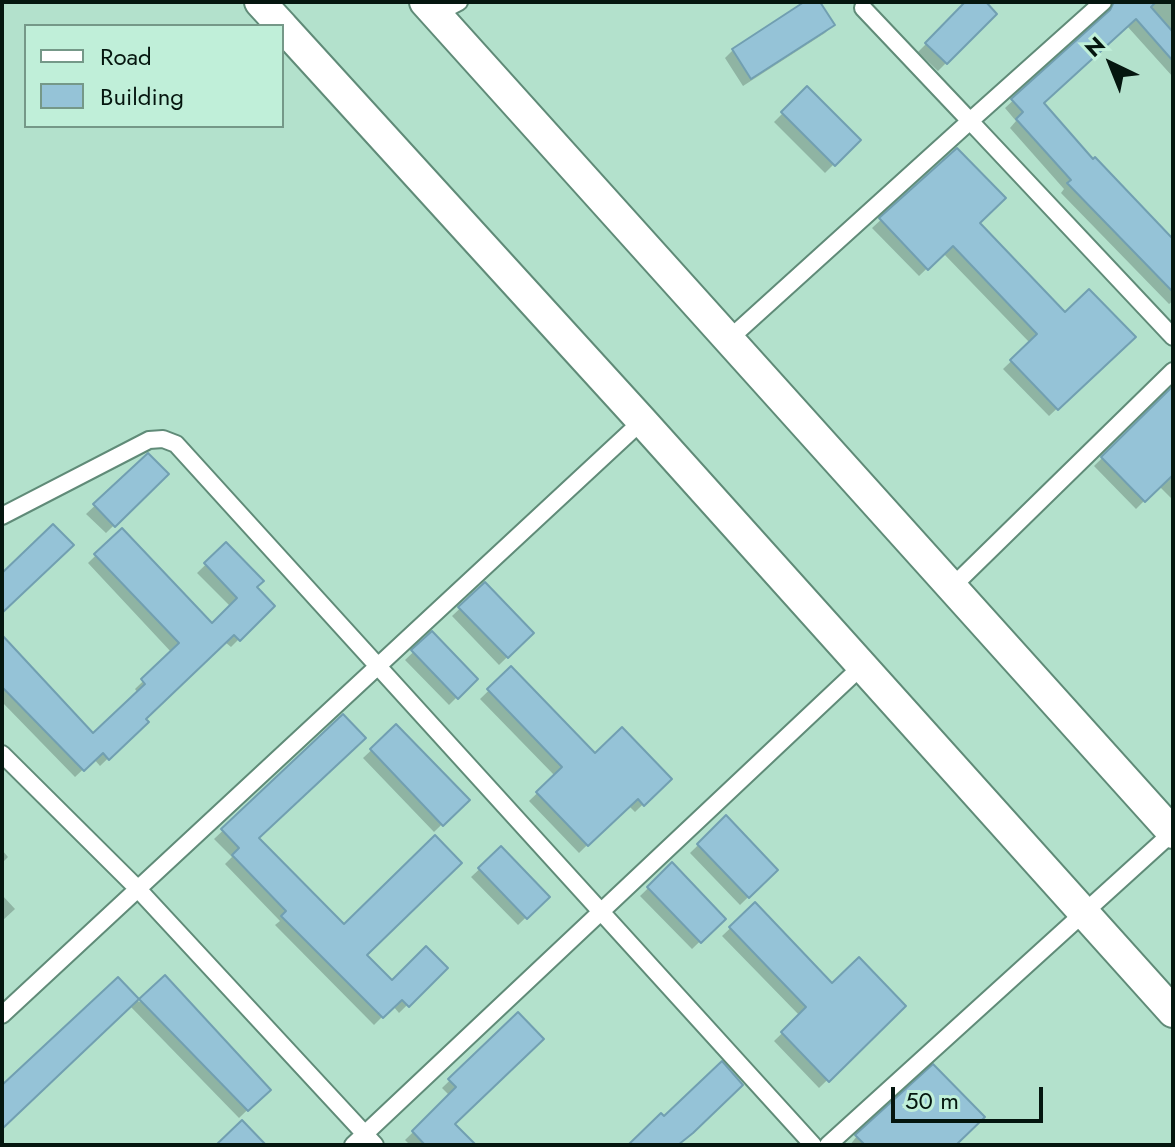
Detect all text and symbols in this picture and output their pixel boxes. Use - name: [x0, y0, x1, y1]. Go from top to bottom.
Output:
- legend: [24, 24, 284, 128]
- north arrow: [1071, 24, 1151, 104]
- text: N: [1077, 29, 1112, 64]
- text: Road: [100, 39, 152, 74]
- text: Building: [100, 79, 184, 114]
- scale bar: [895, 1071, 1047, 1121]
- text: 50 m: [905, 1083, 959, 1118]

